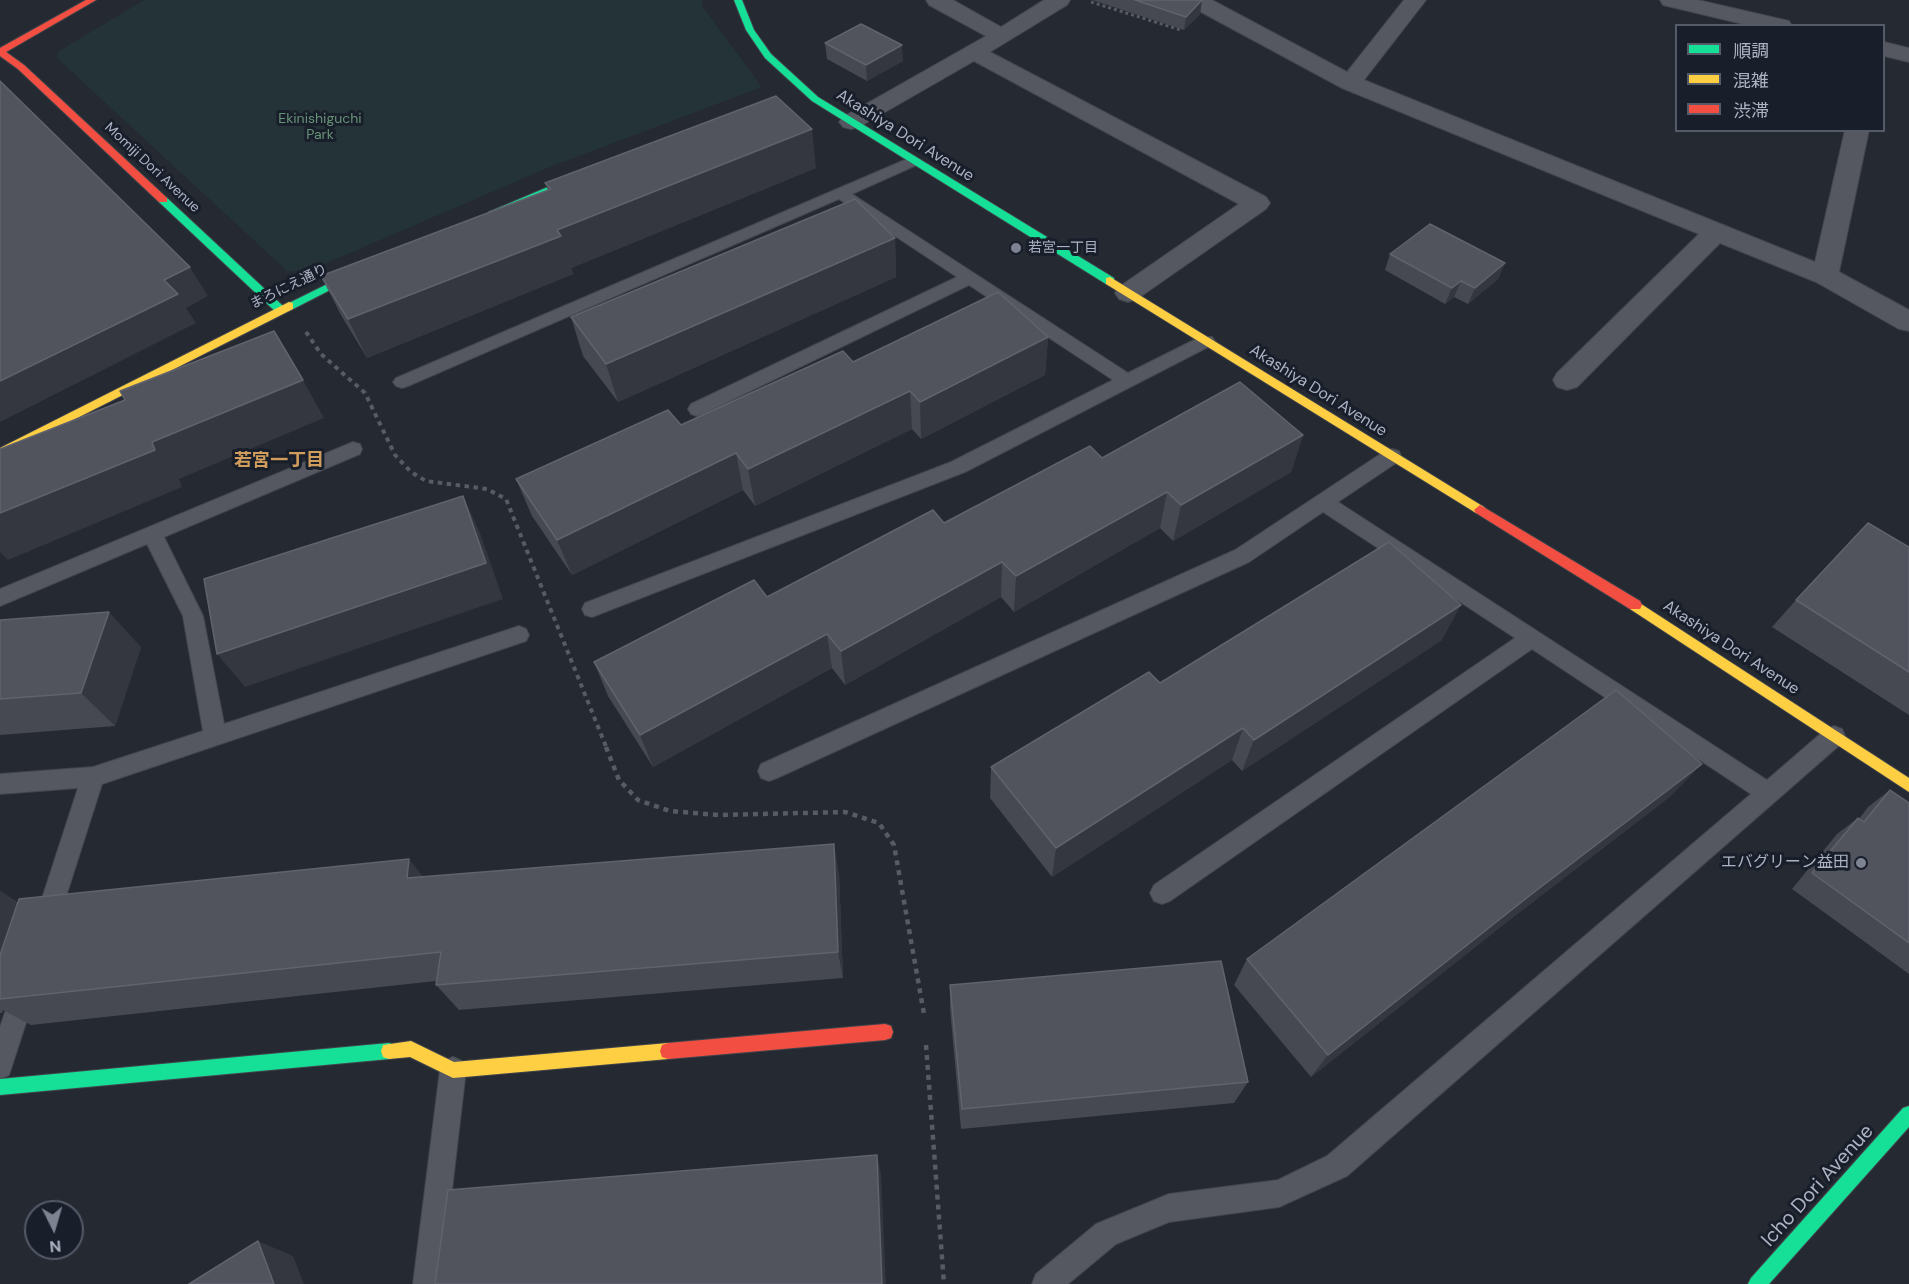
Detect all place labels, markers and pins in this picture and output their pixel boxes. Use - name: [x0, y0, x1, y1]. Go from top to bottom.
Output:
- place label: 若宮一丁目: [1028, 240, 1098, 256]
- marker: 若宮一丁目: [1009, 241, 1023, 255]
- place label: エバグリーン益田: [1721, 853, 1849, 873]
- marker: エバグリーン益田: [1854, 856, 1868, 870]

